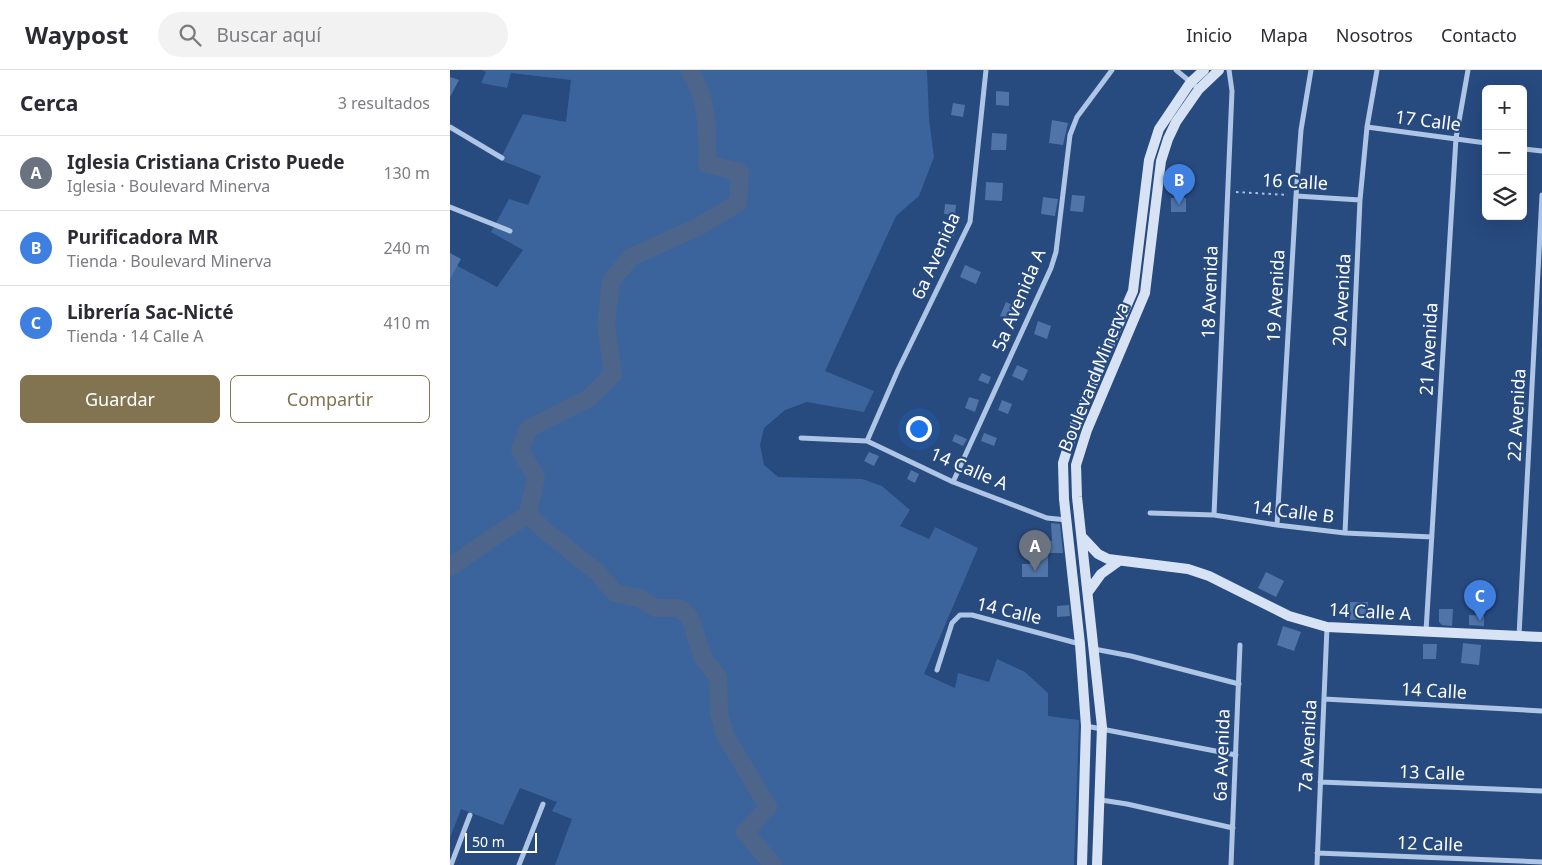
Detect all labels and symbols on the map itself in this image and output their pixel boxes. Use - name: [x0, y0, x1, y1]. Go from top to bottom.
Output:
- street label: 17 Calle: [1394, 104, 1462, 136]
- pin: B: [1163, 164, 1195, 205]
- street label: 16 Calle: [1261, 167, 1329, 195]
- street label: 6a Avenida: [905, 208, 965, 303]
- street label: 5a Avenida A: [986, 244, 1051, 354]
- street label: 18 Avenida: [1195, 245, 1223, 339]
- street label: 19 Avenida: [1261, 249, 1289, 343]
- street label: 20 Avenida: [1327, 253, 1355, 347]
- street label: Boulevard Minerva: [1052, 298, 1134, 455]
- street label: 21 Avenida: [1414, 302, 1442, 396]
- street label: 22 Avenida: [1502, 368, 1530, 462]
- your location: [906, 416, 932, 442]
- street label: 14 Calle A: [927, 441, 1012, 495]
- street label: 14 Calle B: [1251, 494, 1336, 528]
- pin: A: [1019, 530, 1051, 571]
- pin: C: [1464, 580, 1496, 621]
- street label: 14 Calle: [974, 591, 1044, 629]
- street label: 14 Calle A: [1328, 597, 1412, 625]
- street label: 14 Calle: [1400, 676, 1468, 704]
- street label: 7a Avenida: [1293, 699, 1321, 793]
- street label: 6a Avenida: [1207, 708, 1235, 802]
- street label: 13 Calle: [1399, 759, 1466, 785]
- scale bar: [465, 830, 538, 853]
- street label: 12 Calle: [1397, 830, 1464, 856]

